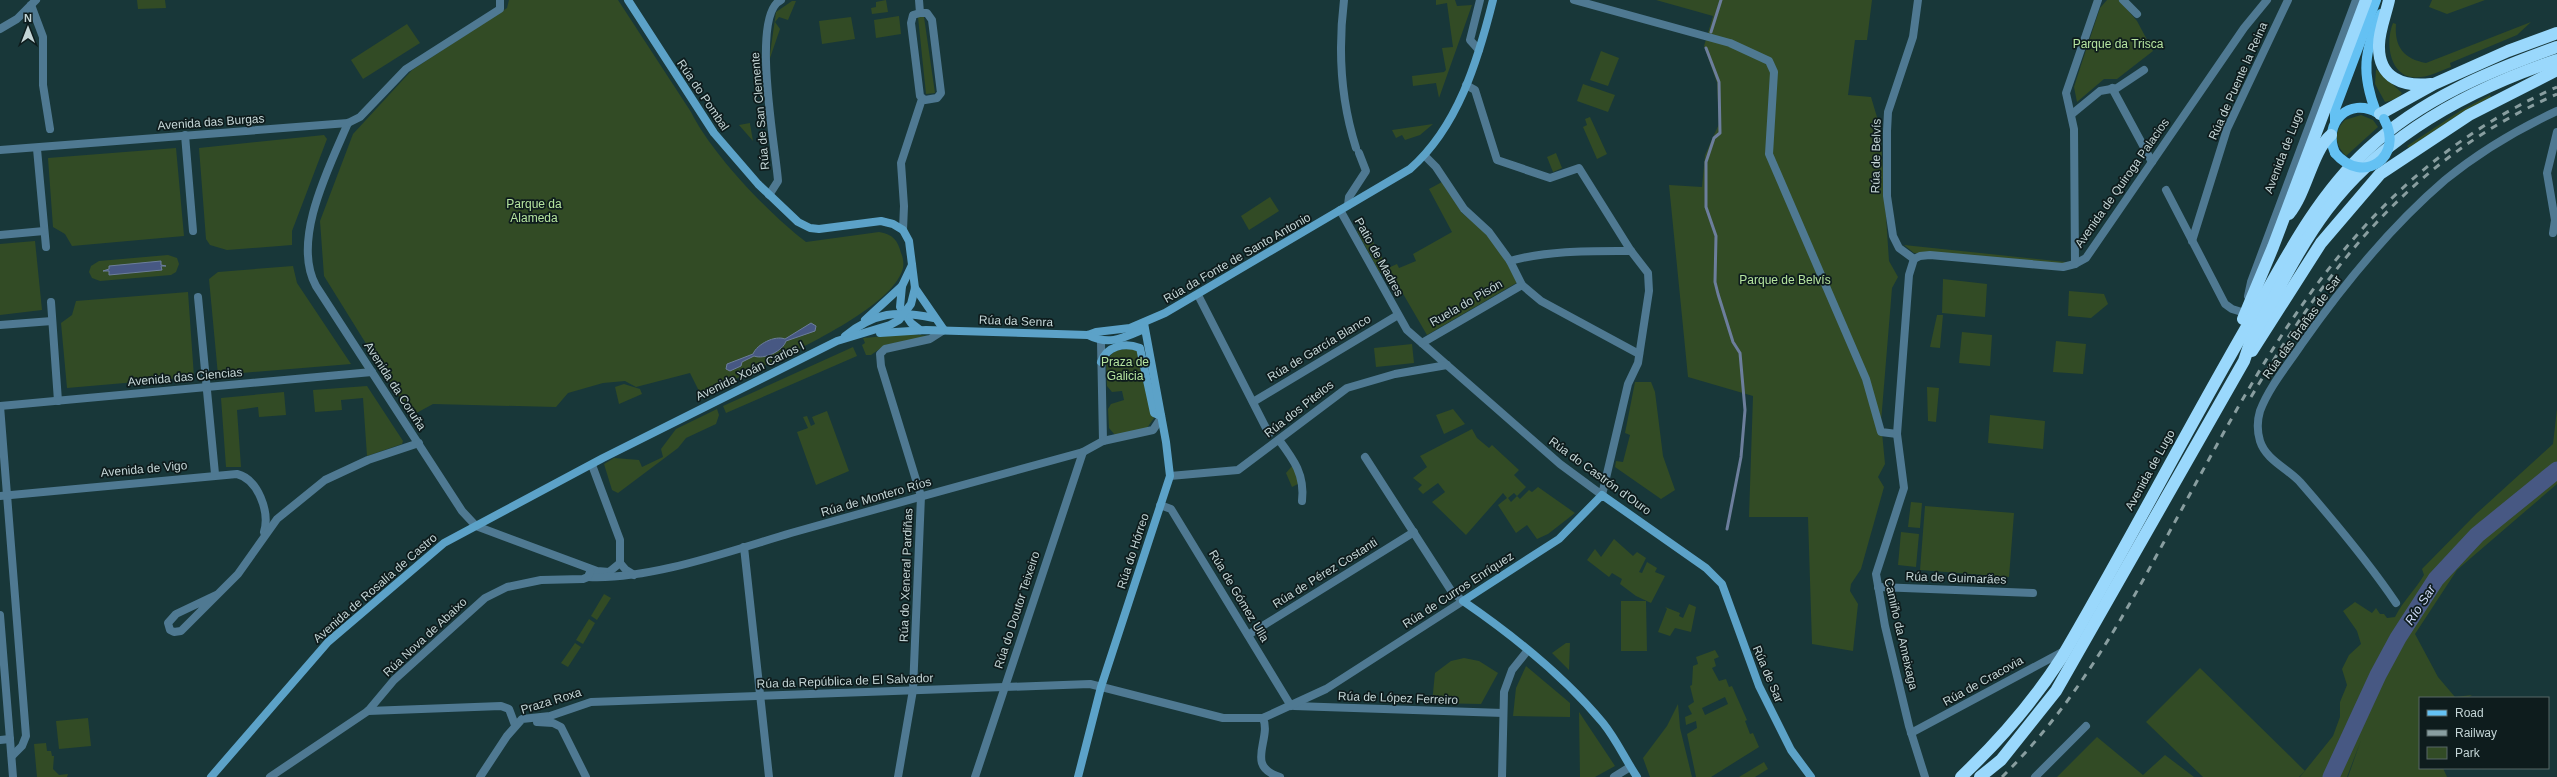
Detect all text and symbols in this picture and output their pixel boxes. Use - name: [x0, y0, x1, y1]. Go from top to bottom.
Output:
- north arrow: [8, 8, 48, 48]
- text: N: [24, 12, 32, 24]
- street label: Rúa de Puente la Reina: [2206, 20, 2270, 142]
- park label: Parque da Trisca: [2073, 37, 2164, 51]
- street label: Rúa de San Clemente: [748, 51, 772, 170]
- street label: Rúa do Pombal: [674, 57, 732, 133]
- street label: Avenida de Lugo: [2261, 106, 2307, 195]
- street label: Avenida das Burgas: [157, 111, 265, 133]
- street label: Avenida de Quiroga Palacios: [2072, 116, 2172, 250]
- street label: Rúa de Belvís: [1868, 119, 1884, 193]
- park label: Parque da Alameda: [506, 197, 562, 225]
- street label: Rúa da Fonte de Santo Antonio: [1161, 210, 1313, 306]
- street label: Patio de Madres: [1352, 215, 1406, 299]
- street label: Rúa das Brañas de Sar: [2260, 272, 2344, 382]
- park label: Parque de Belvís: [1739, 273, 1831, 287]
- street label: Ruela do Pisón: [1427, 277, 1505, 329]
- street label: Rúa de García Blanco: [1265, 311, 1373, 384]
- street label: Rúa da Senra: [979, 313, 1054, 329]
- street label: Avenida da Coruña: [361, 339, 429, 433]
- street label: Avenida Xoán Carlos I: [693, 339, 807, 403]
- park label: Praza de Galicia: [1101, 355, 1149, 383]
- street label: Avenida das Ciencias: [127, 365, 243, 389]
- street label: Rúa dos Pitelos: [1262, 378, 1336, 440]
- street label: Avenida de Lugo: [2122, 427, 2178, 513]
- street label: Rúa do Castrón d'Ouro: [1546, 434, 1654, 518]
- street label: Avenida de Vigo: [100, 458, 188, 480]
- street label: Rúa de Montero Ríos: [819, 475, 933, 519]
- street label: Rúa do Xeneral Pardiñas: [897, 508, 915, 642]
- street label: Rúa do Hórreo: [1114, 511, 1152, 591]
- street label: Avenida de Rosalía de Castro: [310, 530, 440, 646]
- street label: Rúa de Pérez Costanti: [1270, 535, 1380, 611]
- street label: Rúa de Gómez Ulla: [1206, 548, 1272, 645]
- street label: Rúa do Doutor Teixeiro: [991, 549, 1043, 670]
- street label: Rúa de Curros Enríquez: [1400, 549, 1516, 631]
- street label: Rúa de Guimarães: [1905, 569, 2007, 587]
- street label: Camiño da Ameixaga: [1881, 577, 1921, 691]
- water label: Río Sar: [2402, 582, 2439, 628]
- street label: Rúa Nova de Abaixo: [380, 594, 470, 679]
- street label: Rúa de Sar: [1750, 643, 1786, 705]
- street label: Rúa de Cracovia: [1941, 653, 2026, 709]
- street label: Rúa da República de El Salvador: [756, 671, 934, 691]
- street label: Praza Roxa: [519, 685, 583, 717]
- street label: Rúa de López Ferreiro: [1338, 689, 1459, 707]
- legend: [2419, 697, 2549, 769]
- text: Road: [2455, 706, 2484, 720]
- text: Railway: [2455, 726, 2497, 740]
- text: Park: [2455, 746, 2481, 760]

